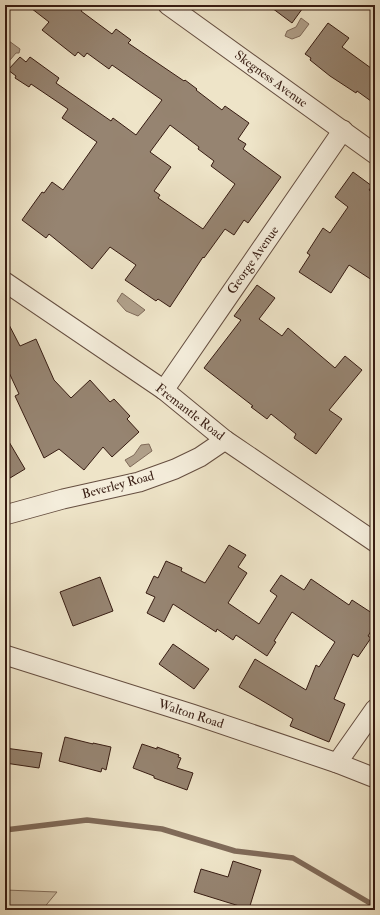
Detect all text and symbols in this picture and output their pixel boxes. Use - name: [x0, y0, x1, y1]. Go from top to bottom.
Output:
- street label: Skegness Avenue: [231, 47, 311, 111]
- street label: George Avenue: [224, 222, 283, 297]
- street label: Fremantle Road: [152, 380, 228, 444]
- street label: Beverley Road: [80, 468, 157, 503]
- street label: Walton Road: [155, 696, 226, 732]

